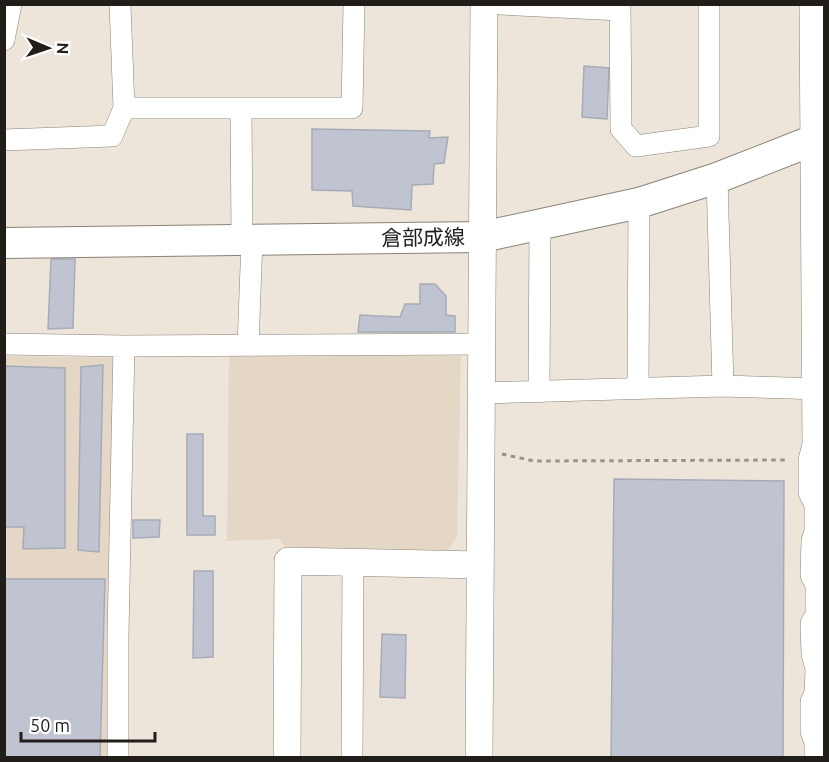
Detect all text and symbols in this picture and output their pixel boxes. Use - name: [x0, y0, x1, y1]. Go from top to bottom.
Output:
- north arrow: [18, 18, 78, 78]
- text: N: [54, 42, 72, 55]
- street label: 倉部成線: [381, 224, 465, 250]
- scale bar: [21, 705, 154, 743]
- text: 50 m: [30, 715, 70, 735]

